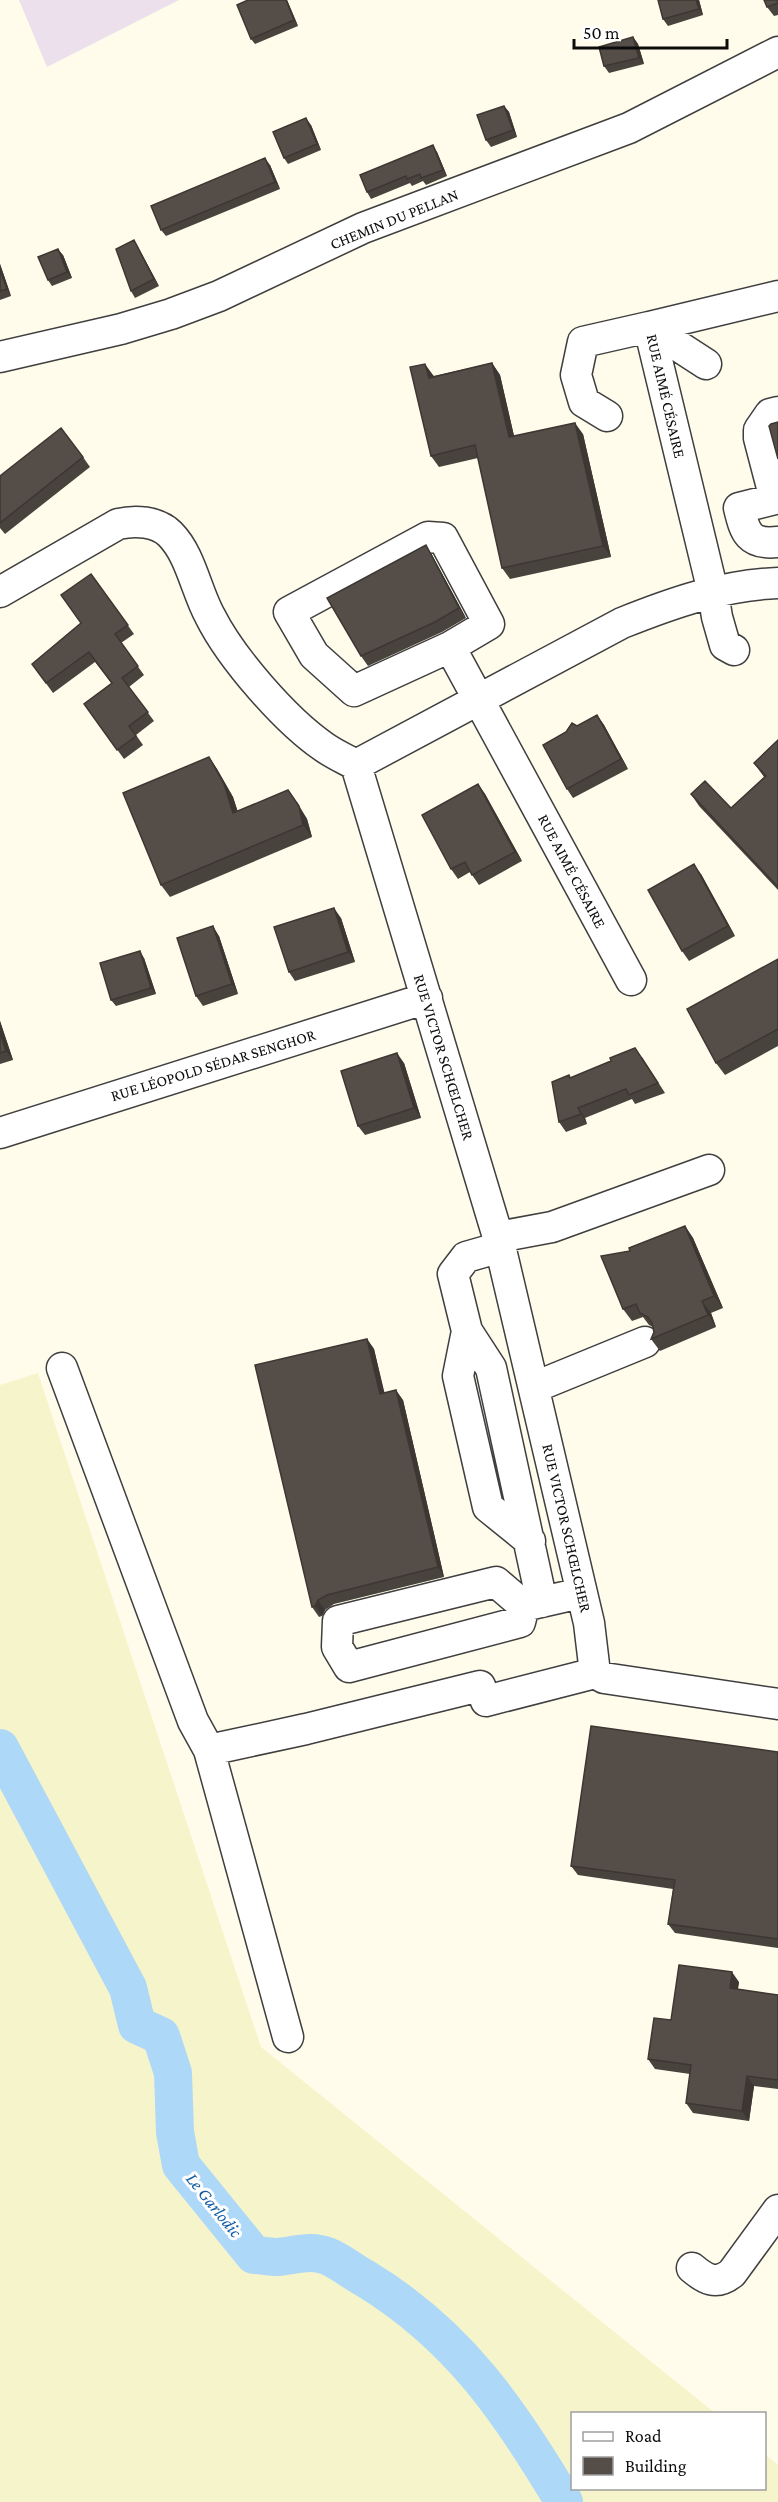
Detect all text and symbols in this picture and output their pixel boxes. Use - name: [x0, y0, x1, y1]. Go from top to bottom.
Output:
- scale bar: [574, 12, 727, 50]
- text: 50 m: [583, 23, 620, 43]
- street label: CHEMIN DU PELLAN: [327, 186, 461, 252]
- street label: RUE AIMÉ CÉSAIRE: [643, 332, 689, 460]
- street label: RUE AIMÉ CÉSAIRE: [535, 811, 609, 931]
- street label: RUE VICTOR SCHŒLCHER: [411, 972, 477, 1142]
- street label: RUE LÉOPOLD SÉDAR SENGHOR: [109, 1026, 317, 1104]
- street label: RUE VICTOR SCHŒLCHER: [539, 1442, 595, 1614]
- water label: Le Garlodic: [182, 2169, 246, 2242]
- legend: [571, 2412, 766, 2490]
- text: Road: [625, 2426, 662, 2446]
- text: Building: [625, 2456, 687, 2476]

